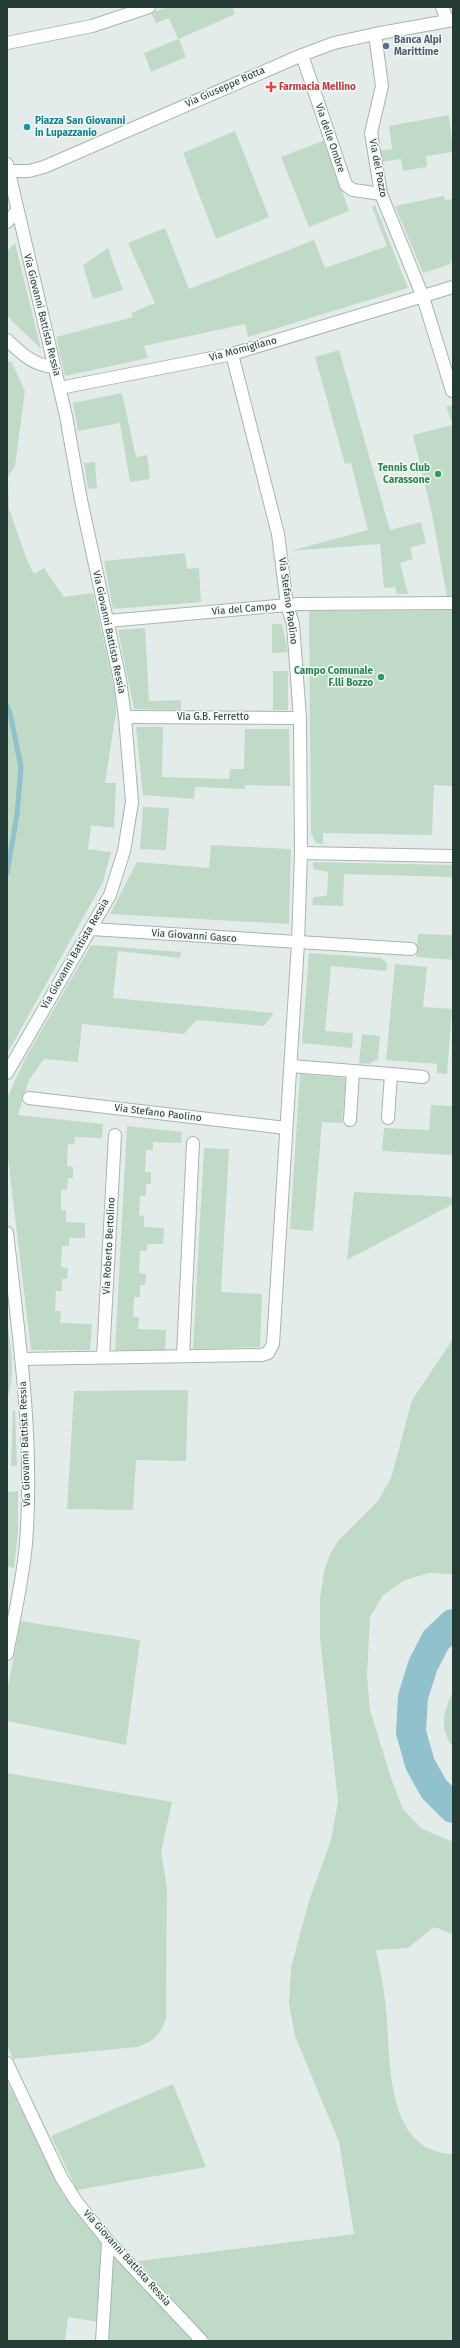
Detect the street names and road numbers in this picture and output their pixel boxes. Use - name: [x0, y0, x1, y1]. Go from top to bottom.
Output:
- street label: Via Giuseppe Botta: [183, 64, 267, 110]
- street label: Via delle Ombre: [313, 102, 347, 174]
- street label: Via del Pozzo: [366, 138, 390, 198]
- street label: Via Giovanni Battista Ressia: [21, 253, 63, 377]
- street label: Via Momigliano: [208, 334, 278, 364]
- street label: Via Stefano Paolino: [276, 557, 300, 645]
- street label: Via Giovanni Battista Ressia: [90, 569, 128, 695]
- street label: Via del Campo: [211, 600, 277, 618]
- street label: Via G.B. Ferretto: [177, 711, 249, 723]
- street label: Via Giovanni Battista Ressia: [38, 897, 112, 1011]
- street label: Via Giovanni Gasco: [151, 927, 237, 945]
- street label: Via Stefano Paolino: [114, 1102, 202, 1124]
- street label: Via Roberto Bertolino: [100, 1197, 118, 1295]
- street label: Via Giovanni Battista Ressia: [17, 1381, 33, 1507]
- street label: Via Giovanni Battista Ressia: [81, 2207, 173, 2309]

